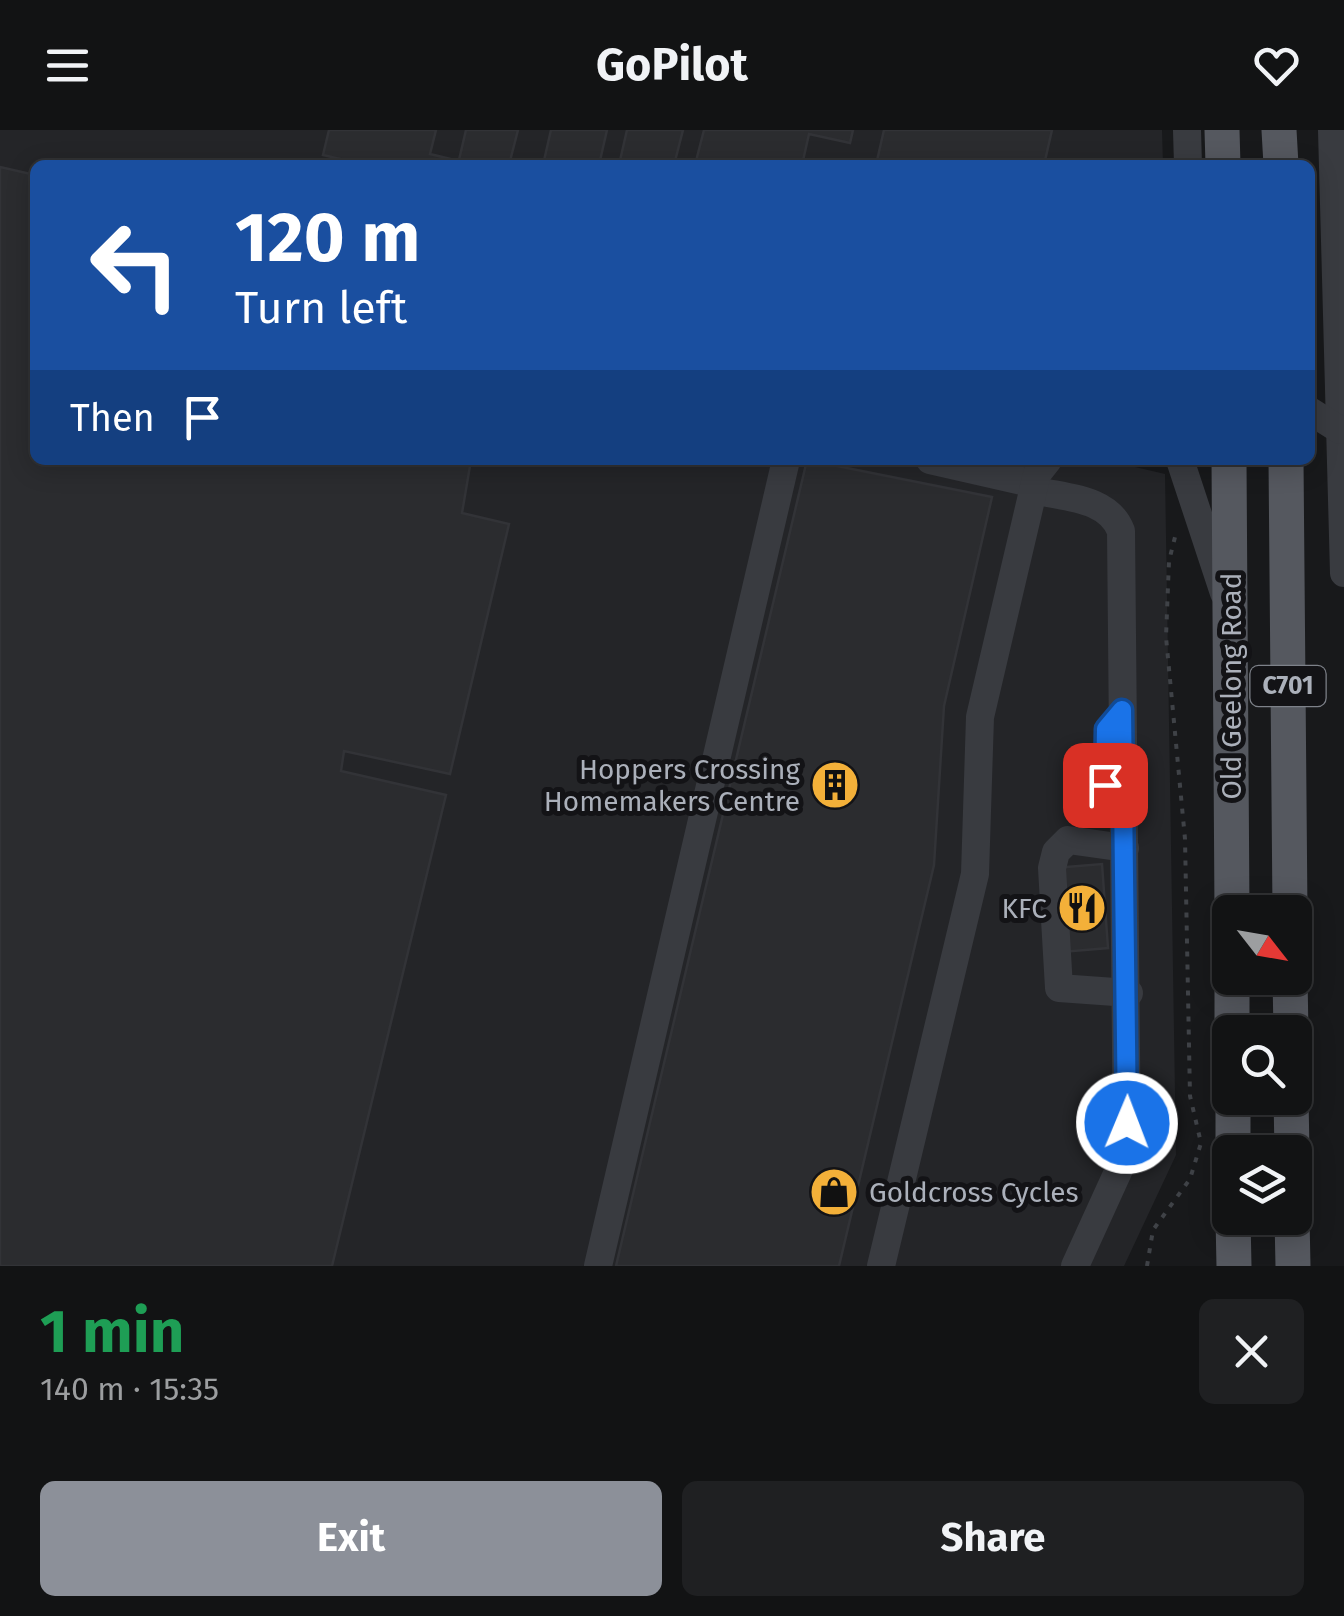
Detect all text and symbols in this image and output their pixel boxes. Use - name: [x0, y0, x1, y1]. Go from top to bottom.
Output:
- icon: menu: [40, 38, 95, 93]
- text: GoPilot: [596, 38, 748, 92]
- icon: heart: [1249, 38, 1304, 93]
- text: 120 m: [235, 196, 420, 280]
- icon: left: [70, 200, 200, 330]
- text: Turn left: [235, 281, 407, 335]
- icon: arrive: [175, 390, 230, 445]
- text: Then: [70, 395, 155, 441]
- street label: Old Geelong Road: [1215, 572, 1248, 800]
- road number: C701: [1250, 666, 1326, 706]
- pin: [1063, 743, 1148, 828]
- place label: Hoppers Crossing Homemakers Centre: [544, 753, 800, 818]
- icon: arrive: [1078, 758, 1133, 813]
- building icon: Hoppers Crossing Homemakers Centre: [809, 759, 861, 811]
- restaurant icon: KFC: [1056, 882, 1108, 934]
- place label: KFC: [1002, 892, 1047, 925]
- north arrow: [1212, 895, 1312, 995]
- map controls: [1212, 895, 1312, 1235]
- button: search: [1212, 1015, 1312, 1115]
- position arrow: [1075, 1071, 1179, 1175]
- button: layers: [1212, 1135, 1312, 1235]
- shop icon: Goldcross Cycles: [808, 1166, 860, 1218]
- place label: Goldcross Cycles: [869, 1176, 1079, 1209]
- text: 1 min: [40, 1296, 184, 1368]
- button: close: [1199, 1299, 1304, 1404]
- text: 140 m · 15:35: [40, 1370, 219, 1408]
- button: Exit: [40, 1481, 662, 1596]
- button: Share: [682, 1481, 1304, 1596]

